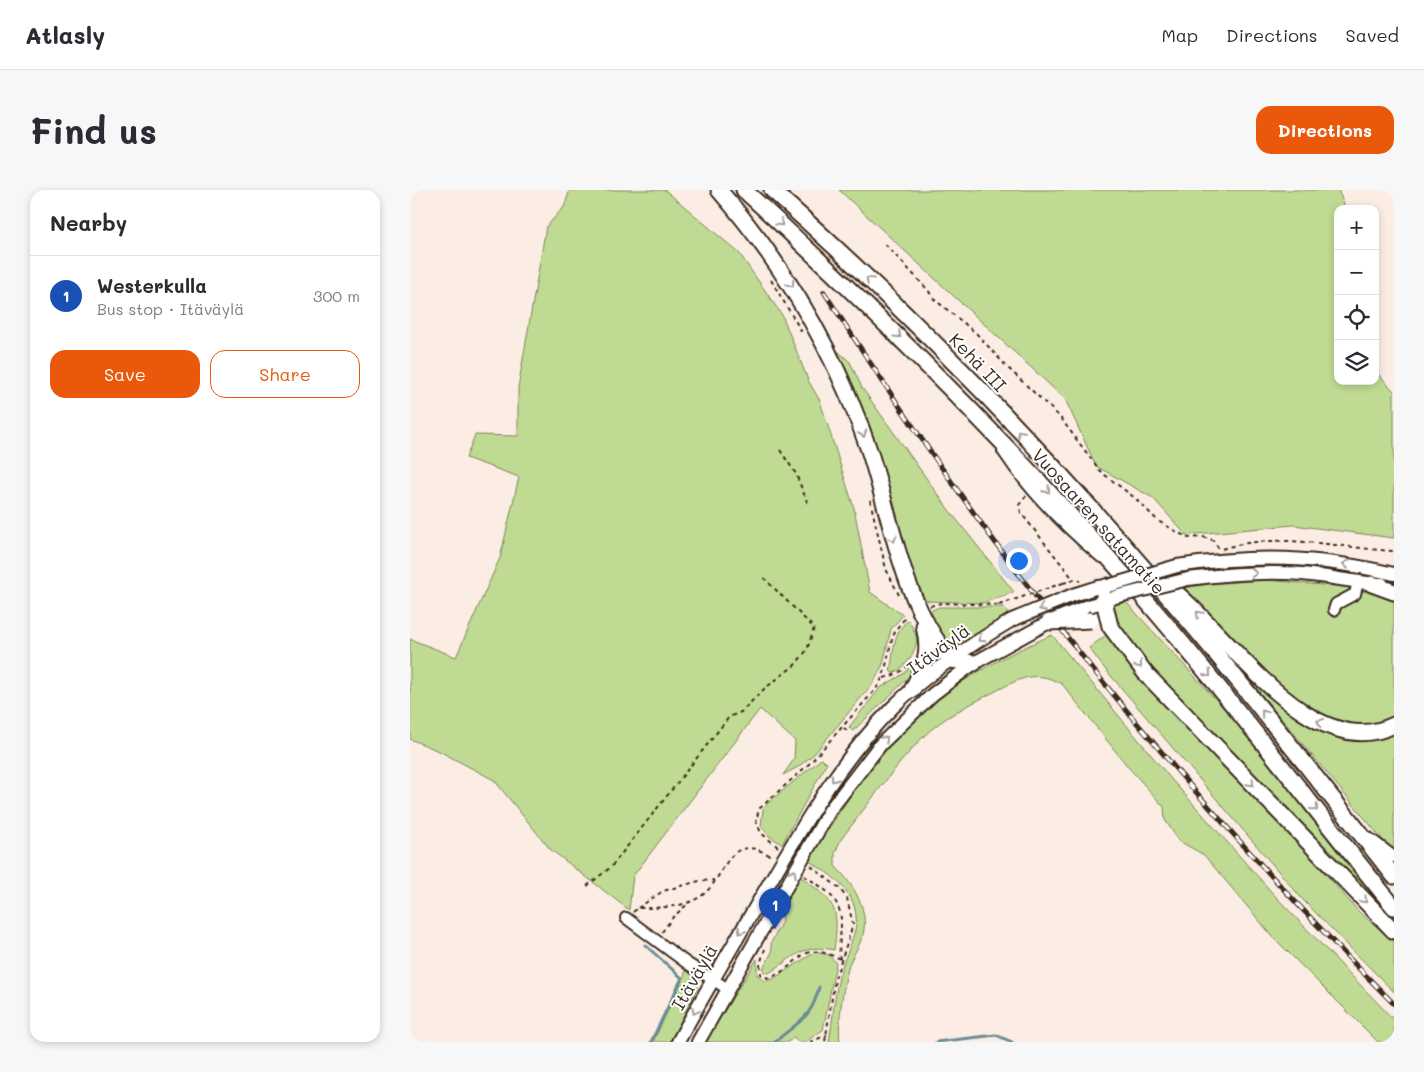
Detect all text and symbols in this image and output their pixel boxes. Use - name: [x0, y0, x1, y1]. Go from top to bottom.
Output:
- text: Atlasly: [25, 19, 105, 50]
- text: Map: [1161, 23, 1198, 47]
- text: Directions: [1226, 23, 1318, 47]
- text: Saved: [1346, 23, 1399, 47]
- button: Directions: [1256, 106, 1394, 154]
- text: Find us: [30, 107, 157, 153]
- map controls: [1334, 205, 1379, 385]
- button: +: [1334, 205, 1379, 250]
- text: Nearby: [50, 209, 127, 236]
- one-way arrow: [774, 217, 783, 226]
- button: −: [1334, 250, 1379, 295]
- text: Westerkulla: [97, 273, 207, 298]
- one-way arrow: [865, 277, 874, 286]
- one-way arrow: [784, 279, 794, 288]
- text: 1: [62, 285, 70, 306]
- text: 300 m: [313, 285, 360, 306]
- button: locate: [1334, 295, 1379, 340]
- text: Bus stop · Itäväylä: [97, 298, 244, 319]
- street label: Kehä III: [944, 327, 1012, 397]
- one-way arrow: [892, 329, 901, 338]
- button: layers: [1334, 340, 1379, 385]
- button: Save: [50, 350, 200, 398]
- button: Share: [210, 350, 360, 398]
- one-way arrow: [857, 429, 867, 438]
- one-way arrow: [1017, 429, 1026, 438]
- street label: Vuosaaren satamatie: [1027, 443, 1171, 599]
- one-way arrow: [1041, 484, 1050, 493]
- one-way arrow: [887, 535, 898, 544]
- your location: [1006, 548, 1032, 574]
- one-way arrow: [1342, 560, 1351, 570]
- one-way arrow: [1250, 568, 1258, 578]
- one-way arrow: [1039, 602, 1047, 612]
- one-way arrow: [1196, 611, 1205, 620]
- street label: Itäväylä: [902, 618, 974, 680]
- one-way arrow: [977, 633, 987, 642]
- one-way arrow: [1134, 659, 1142, 668]
- one-way arrow: [1202, 668, 1210, 677]
- one-way arrow: [1260, 709, 1269, 718]
- one-way arrow: [1316, 717, 1325, 728]
- one-way arrow: [879, 736, 888, 745]
- one-way arrow: [831, 773, 840, 783]
- one-way arrow: [1246, 777, 1255, 786]
- one-way arrow: [1309, 802, 1317, 811]
- one-way arrow: [787, 869, 797, 878]
- pin: 1: [759, 888, 791, 929]
- one-way arrow: [1358, 895, 1367, 904]
- one-way arrow: [738, 925, 748, 934]
- street label: Itäväylä: [666, 940, 722, 1014]
- one-way arrow: [691, 1005, 701, 1014]

